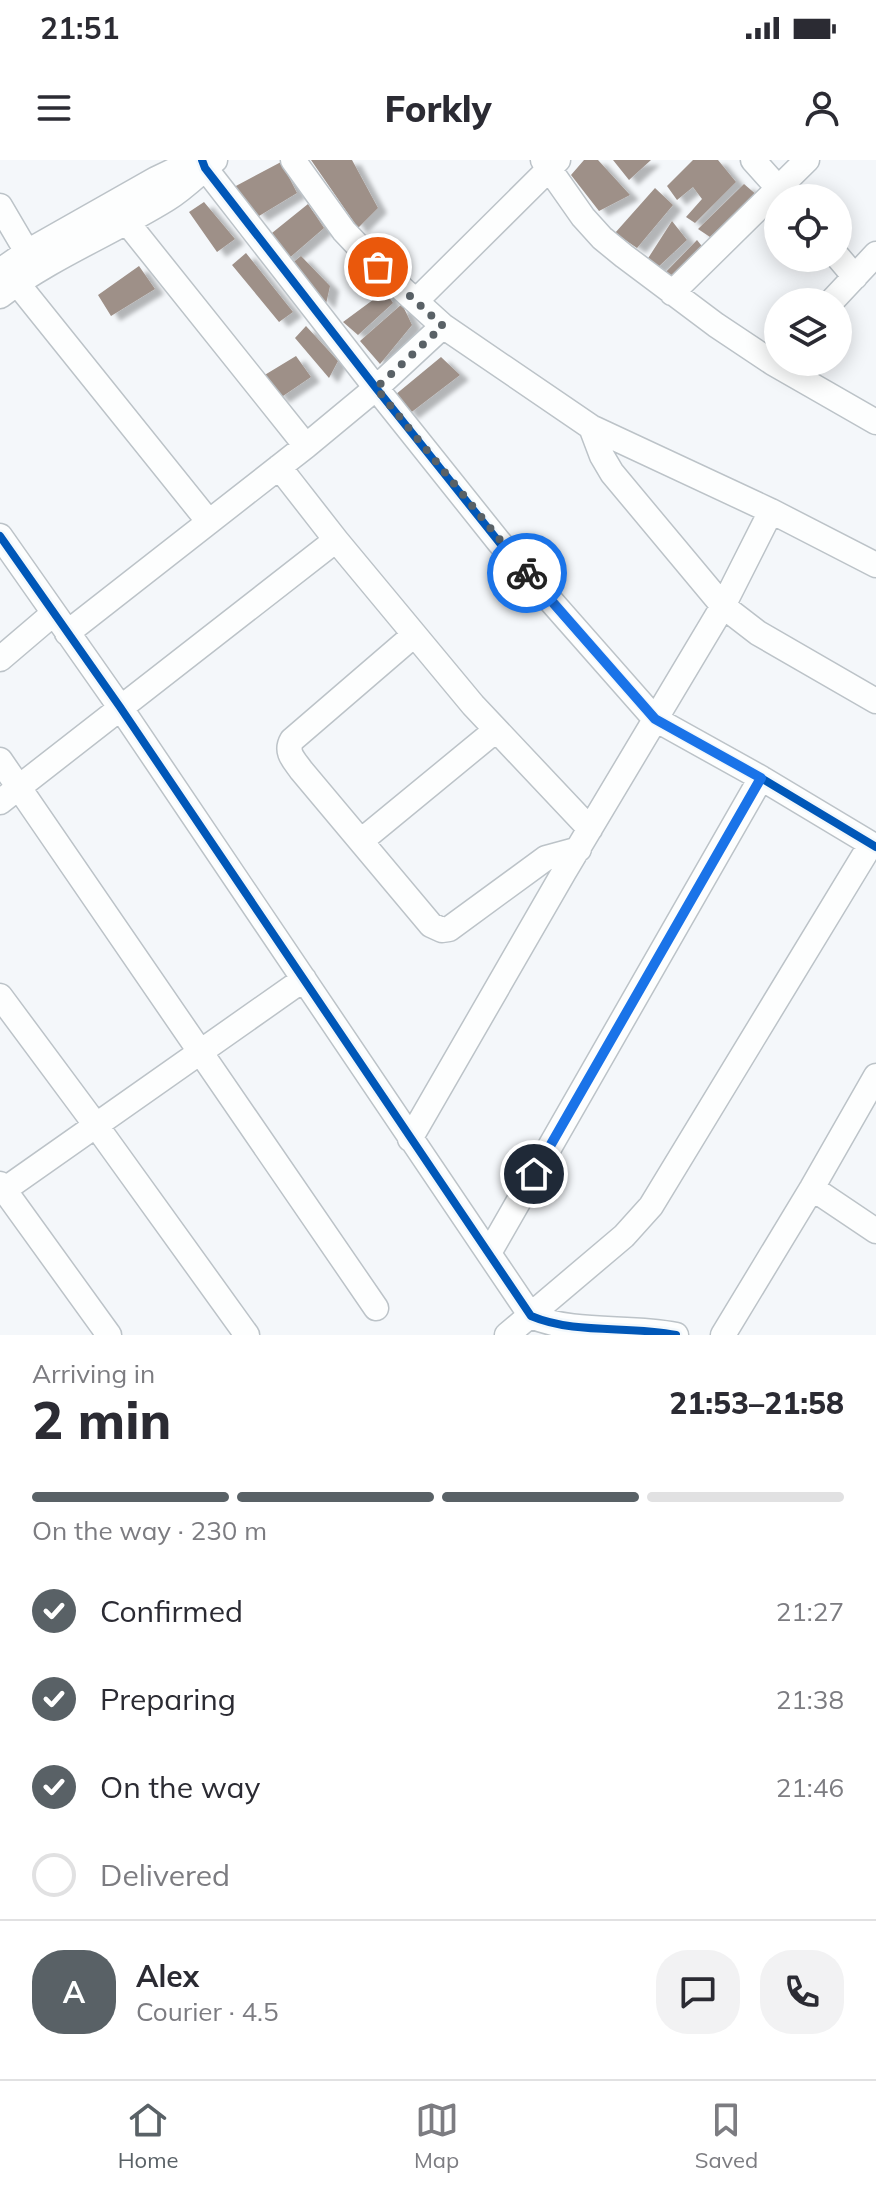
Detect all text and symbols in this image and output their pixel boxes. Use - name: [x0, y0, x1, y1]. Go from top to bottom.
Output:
- text: 21:51: [40, 9, 119, 47]
- icon: menu: [32, 86, 76, 130]
- text: Forkly: [384, 86, 492, 131]
- icon: person: [800, 86, 844, 130]
- map controls: [764, 184, 852, 376]
- button: locate: [764, 184, 852, 272]
- pin: [344, 233, 412, 301]
- icon: bag: [356, 245, 400, 289]
- button: layers: [764, 288, 852, 376]
- courier: [487, 533, 567, 613]
- icon: bike: [505, 551, 549, 595]
- pin: [500, 1140, 568, 1208]
- icon: home: [512, 1152, 556, 1196]
- text: Arriving in: [32, 1357, 155, 1390]
- text: 21:53–21:58: [669, 1384, 844, 1422]
- text: 2 min: [32, 1387, 171, 1452]
- text: On the way · 230 m: [32, 1514, 267, 1547]
- icon: check: [32, 1589, 76, 1633]
- text: Confirmed: [100, 1592, 243, 1630]
- text: 21:27: [776, 1595, 844, 1628]
- icon: check: [32, 1677, 76, 1721]
- text: Preparing: [100, 1680, 236, 1718]
- text: 21:38: [776, 1683, 844, 1716]
- icon: check: [32, 1765, 76, 1809]
- text: On the way: [100, 1768, 260, 1806]
- text: 21:46: [776, 1771, 844, 1804]
- text: Delivered: [100, 1856, 230, 1894]
- button: chat: [656, 1950, 740, 2034]
- button: phone: [760, 1950, 844, 2034]
- text: Alex: [136, 1957, 199, 1995]
- text: A: [63, 1973, 85, 2011]
- text: Courier · 4.5: [136, 1995, 279, 2028]
- tab: Home: [118, 2098, 178, 2174]
- tab: Map: [414, 2098, 459, 2174]
- tab: Saved: [695, 2098, 758, 2174]

